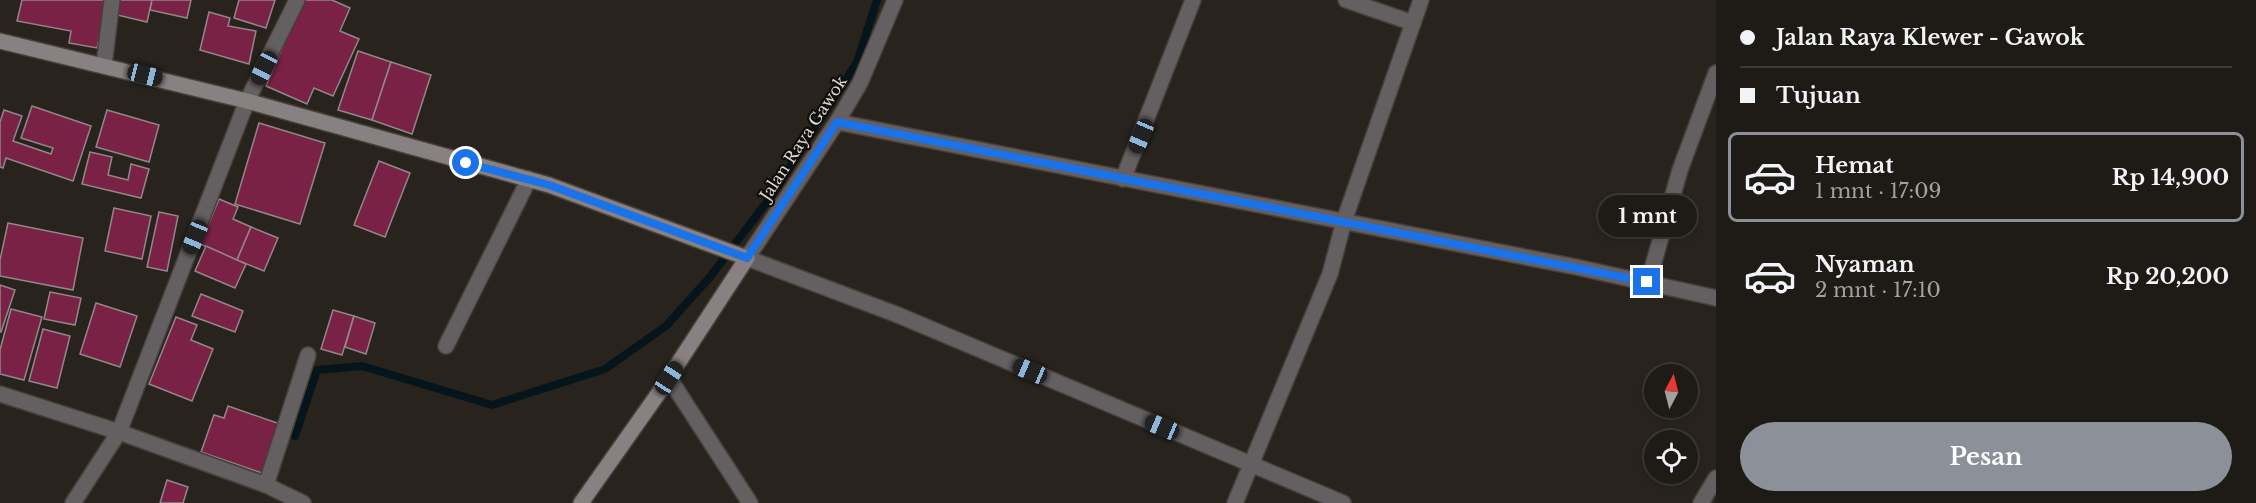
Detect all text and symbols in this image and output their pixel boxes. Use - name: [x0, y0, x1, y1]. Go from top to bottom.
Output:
- text: Jalan Raya Klewer - Gawok: [1776, 24, 2084, 51]
- car: [248, 48, 280, 88]
- car: [125, 62, 165, 88]
- street label: Jalan Raya Gawok: [754, 72, 851, 206]
- text: Tujuan: [1776, 82, 1861, 109]
- car: [1126, 116, 1156, 156]
- route start: [452, 149, 479, 176]
- icon: car: [1743, 150, 1797, 204]
- text: Hemat: [1815, 152, 1894, 179]
- text: Rp 14,900: [2112, 164, 2229, 191]
- text: 1 mnt · 17:09: [1815, 179, 1941, 203]
- callout: 1 mnt: [1598, 195, 1696, 237]
- text: 1 mnt: [1618, 204, 1677, 228]
- car: [180, 217, 210, 257]
- icon: car: [1743, 249, 1797, 303]
- text: Nyaman: [1815, 251, 1914, 278]
- text: Rp 20,200: [2106, 263, 2229, 290]
- route end: [1633, 268, 1660, 295]
- text: 2 mnt · 17:10: [1815, 278, 1941, 302]
- car: [1010, 356, 1050, 386]
- car: [652, 358, 686, 398]
- north arrow: [1644, 364, 1698, 418]
- map controls: [1644, 364, 1698, 484]
- car: [1142, 412, 1182, 442]
- button: Pesan: [1740, 422, 2232, 491]
- button: locate: [1644, 430, 1698, 484]

